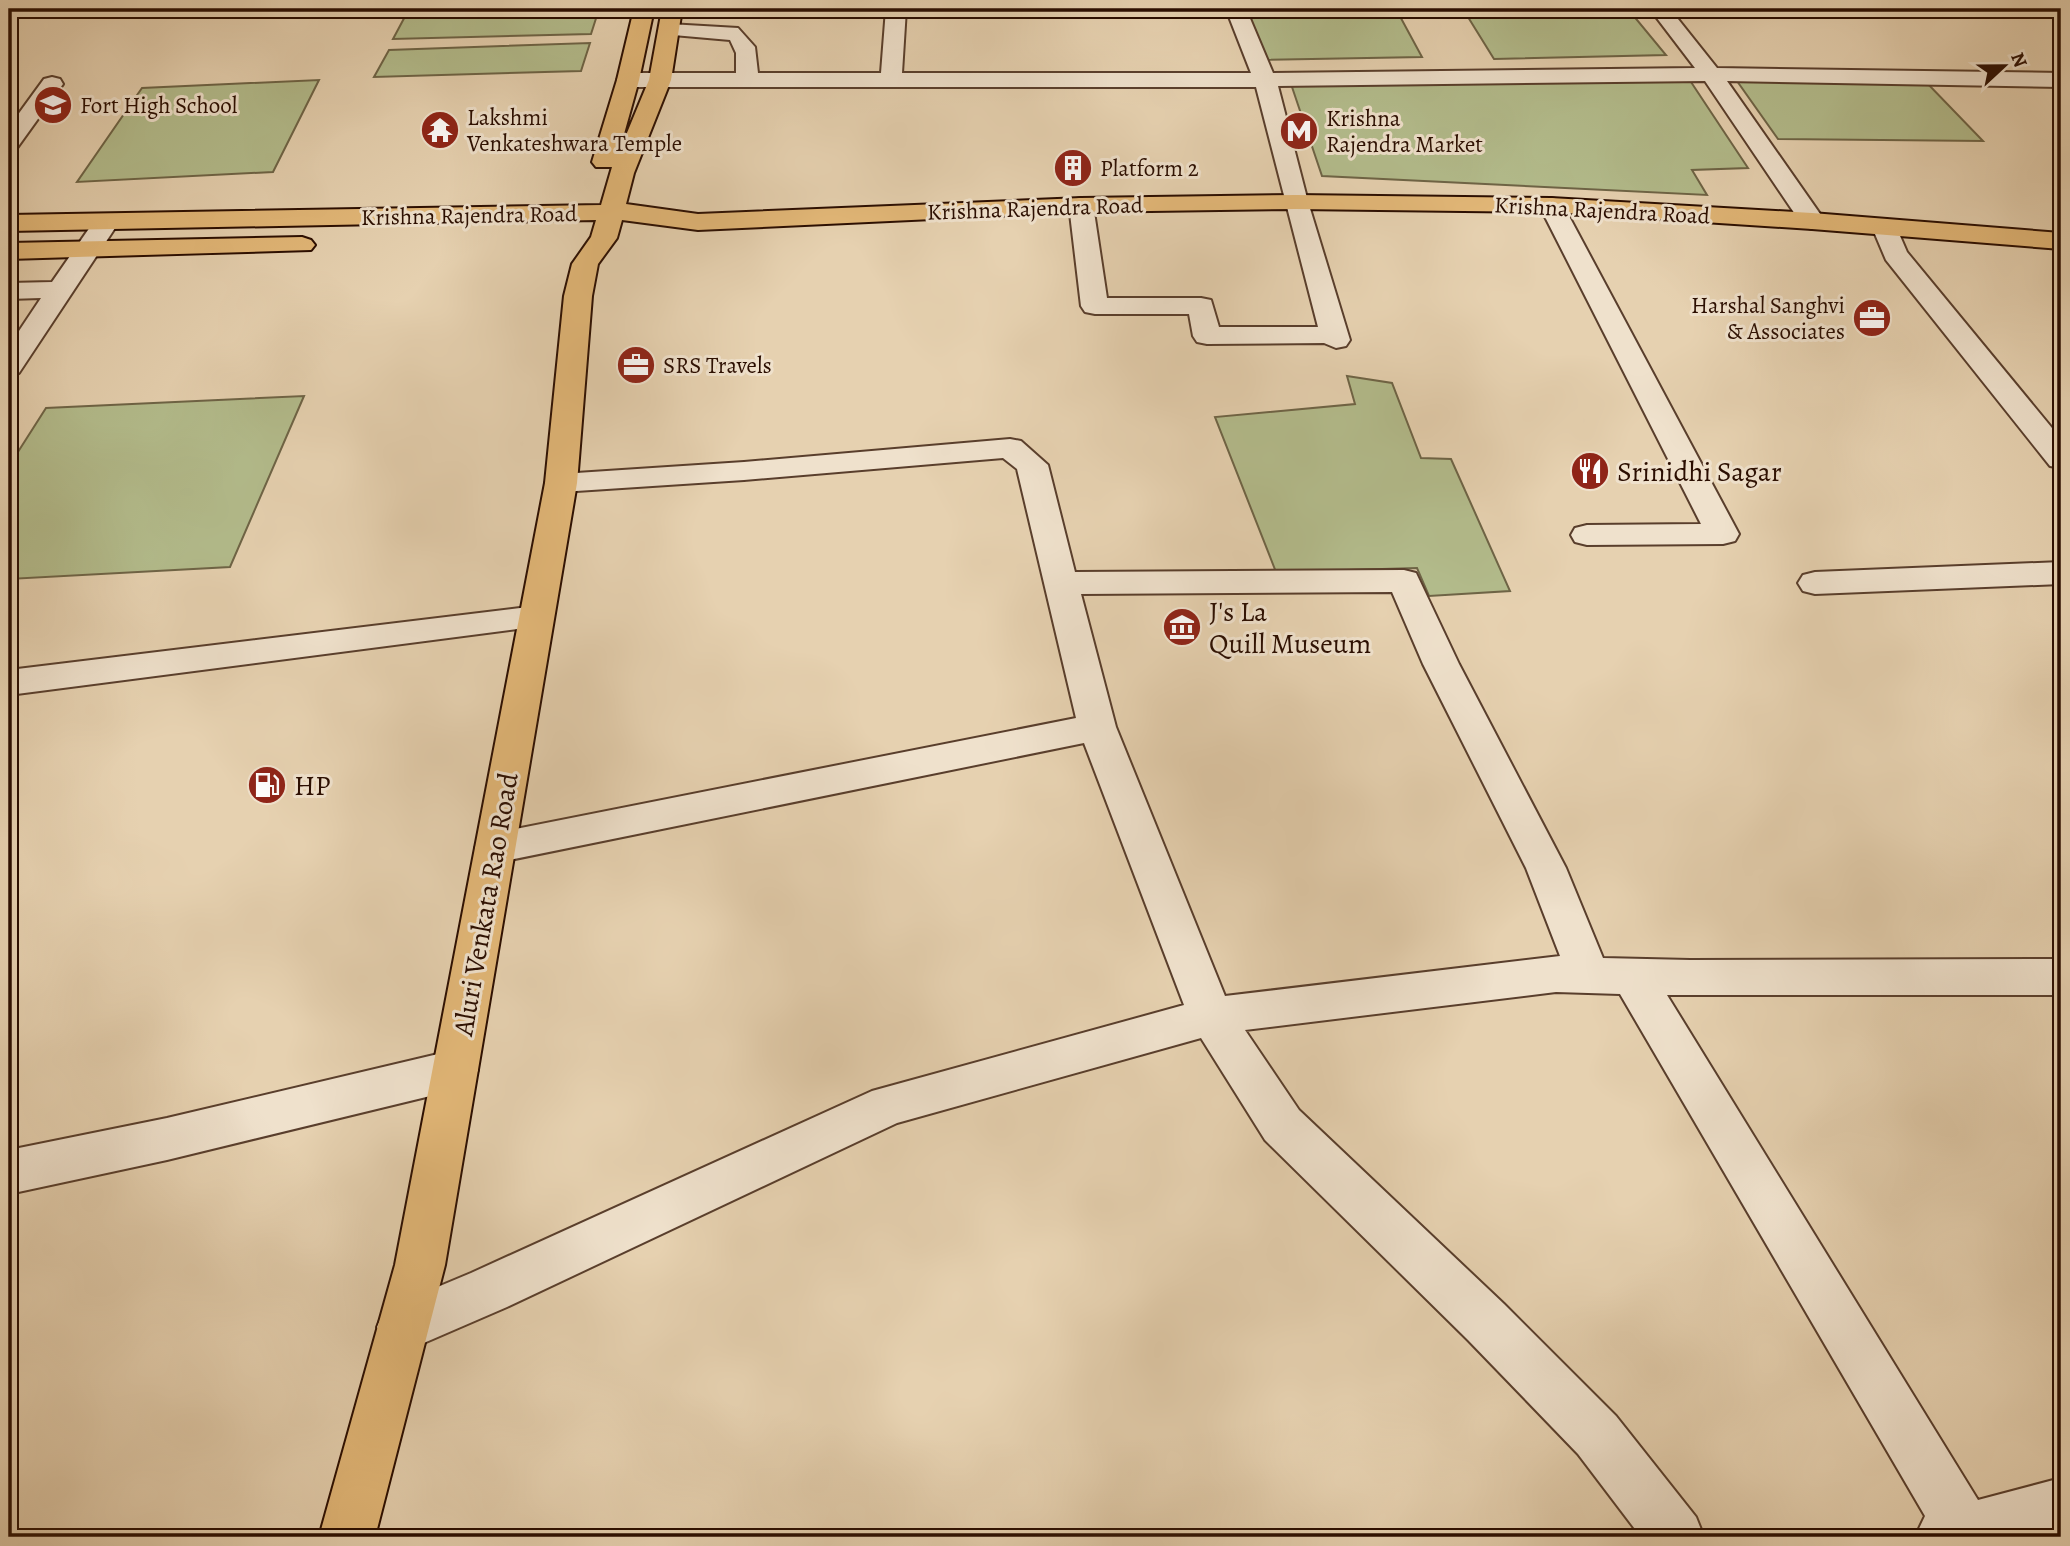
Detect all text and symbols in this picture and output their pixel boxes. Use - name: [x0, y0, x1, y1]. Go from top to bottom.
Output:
- north arrow: [1968, 32, 2038, 102]
- text: N: [2004, 49, 2034, 71]
- school or university icon: Fort High School: [32, 84, 74, 126]
- place label: Fort High School: [80, 90, 238, 121]
- place label: Lakshmi Venkateshwara Temple: [466, 102, 682, 159]
- place label: Krishna Rajendra Market: [1326, 103, 1483, 160]
- temple icon: Lakshmi Venkateshwara Temple: [419, 109, 461, 151]
- metro station icon: Krishna Rajendra Market: [1278, 110, 1320, 152]
- building icon: Platform 2: [1052, 147, 1094, 189]
- place label: Platform 2: [1100, 153, 1199, 184]
- street label: Krishna Rajendra Road: [926, 189, 1144, 228]
- street label: Krishna Rajendra Road: [1493, 189, 1711, 232]
- street label: Krishna Rajendra Road: [361, 198, 578, 233]
- place label: Harshal Sanghvi & Associates: [1691, 290, 1845, 347]
- office icon: Harshal Sanghvi & Associates: [1851, 297, 1893, 339]
- office icon: SRS Travels: [615, 344, 657, 386]
- place label: SRS Travels: [663, 350, 772, 381]
- restaurant icon: Srinidhi Sagar: [1569, 450, 1611, 492]
- place label: Srinidhi Sagar: [1617, 453, 1782, 491]
- place label: J's La Quill Museum: [1209, 593, 1371, 663]
- museum icon: J's La Quill Museum: [1161, 606, 1203, 648]
- fuel station icon: HP: [246, 764, 288, 806]
- place label: HP: [294, 767, 331, 805]
- street label: Aluri Venkata Rao Road: [444, 769, 528, 1040]

